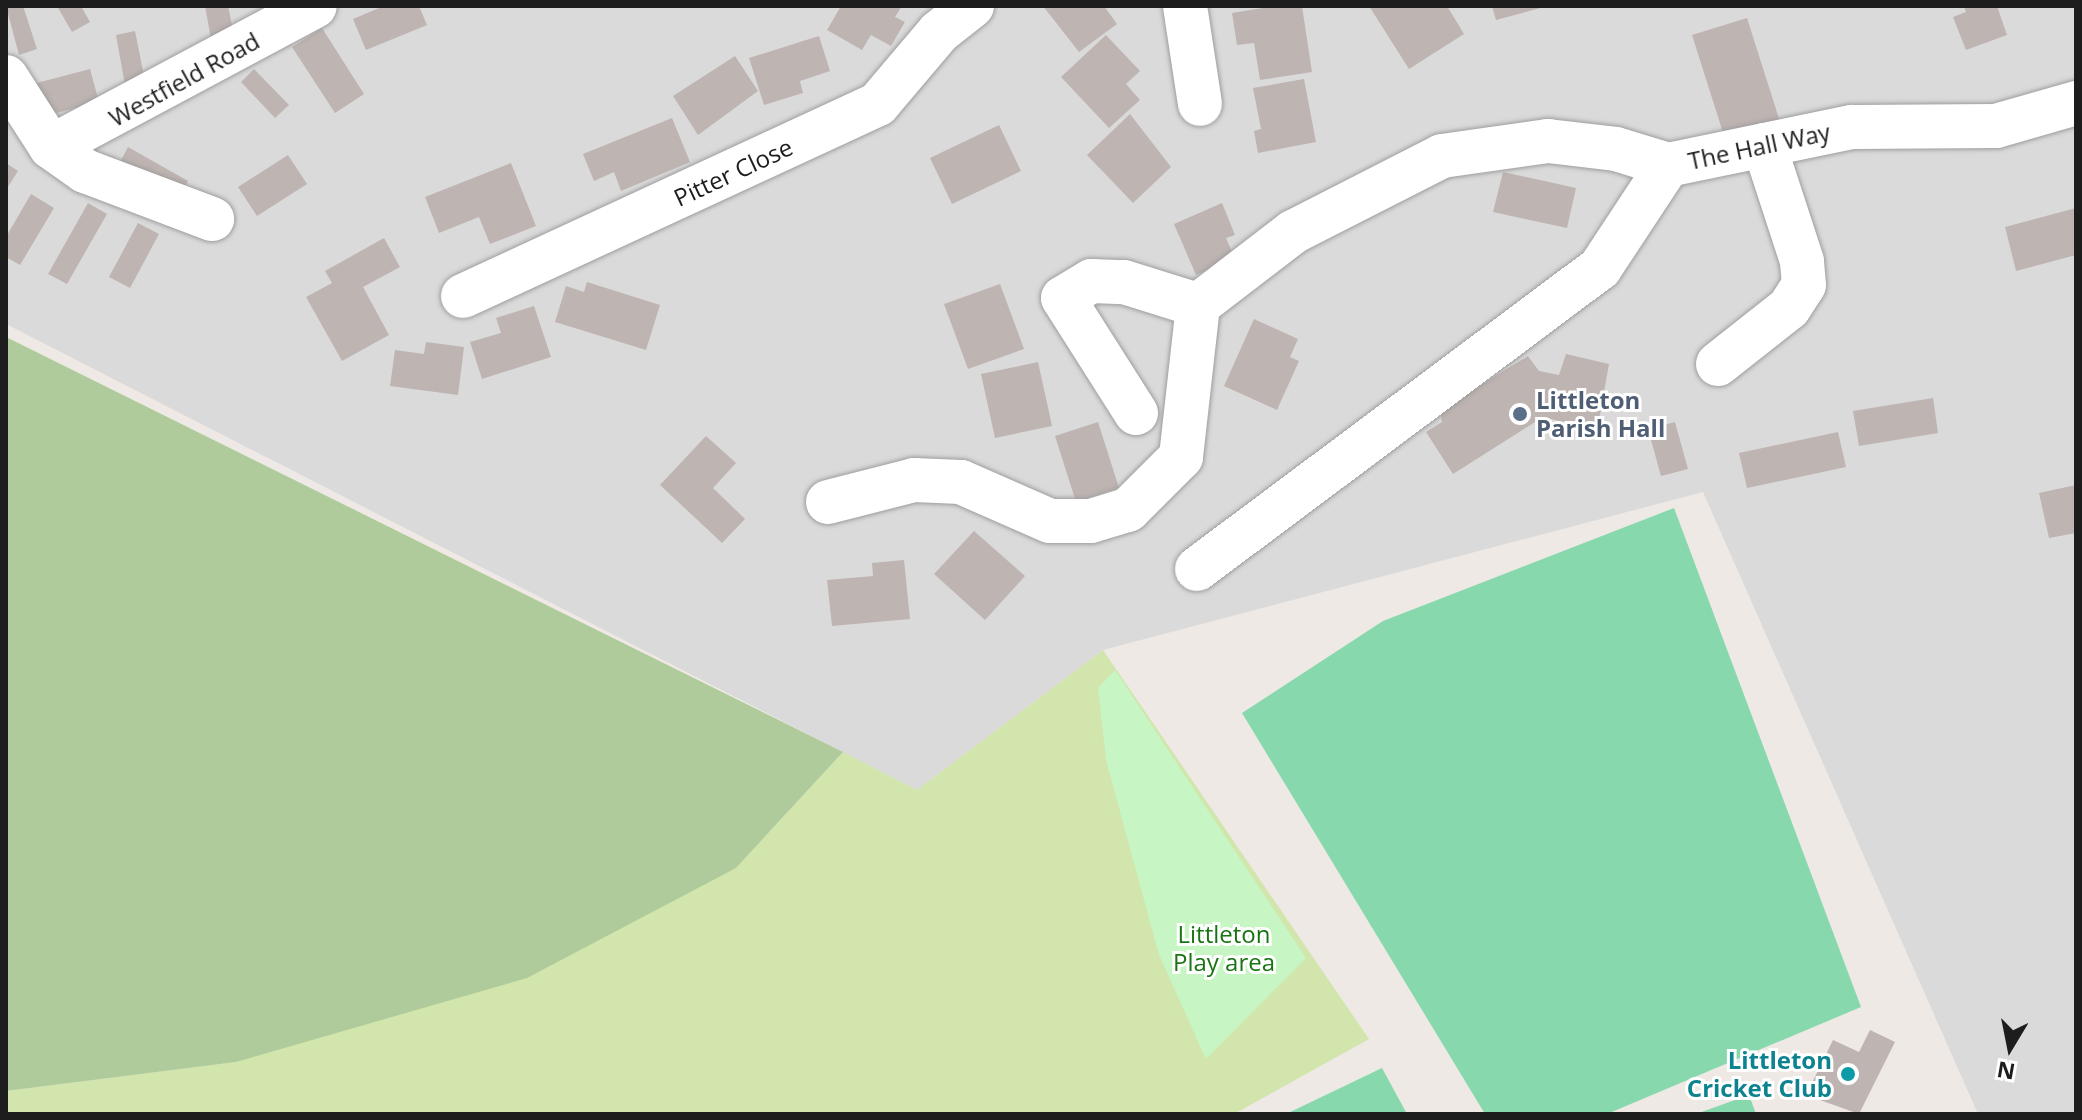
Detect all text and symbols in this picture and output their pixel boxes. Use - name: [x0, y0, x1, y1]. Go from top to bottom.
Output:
- street label: Westfield Road: [104, 26, 264, 132]
- street label: The Hall Way: [1685, 117, 1833, 175]
- street label: Pitter Close: [669, 132, 797, 212]
- place label: Littleton Parish Hall: [1536, 386, 1665, 442]
- marker: Littleton Parish Hall: [1511, 405, 1529, 423]
- park label: Littleton Play area: [1173, 920, 1275, 976]
- north arrow: [1970, 1008, 2050, 1088]
- place label: Littleton Cricket Club: [1687, 1046, 1832, 1102]
- text: N: [1994, 1055, 2017, 1088]
- marker: Littleton Cricket Club: [1839, 1065, 1857, 1083]

